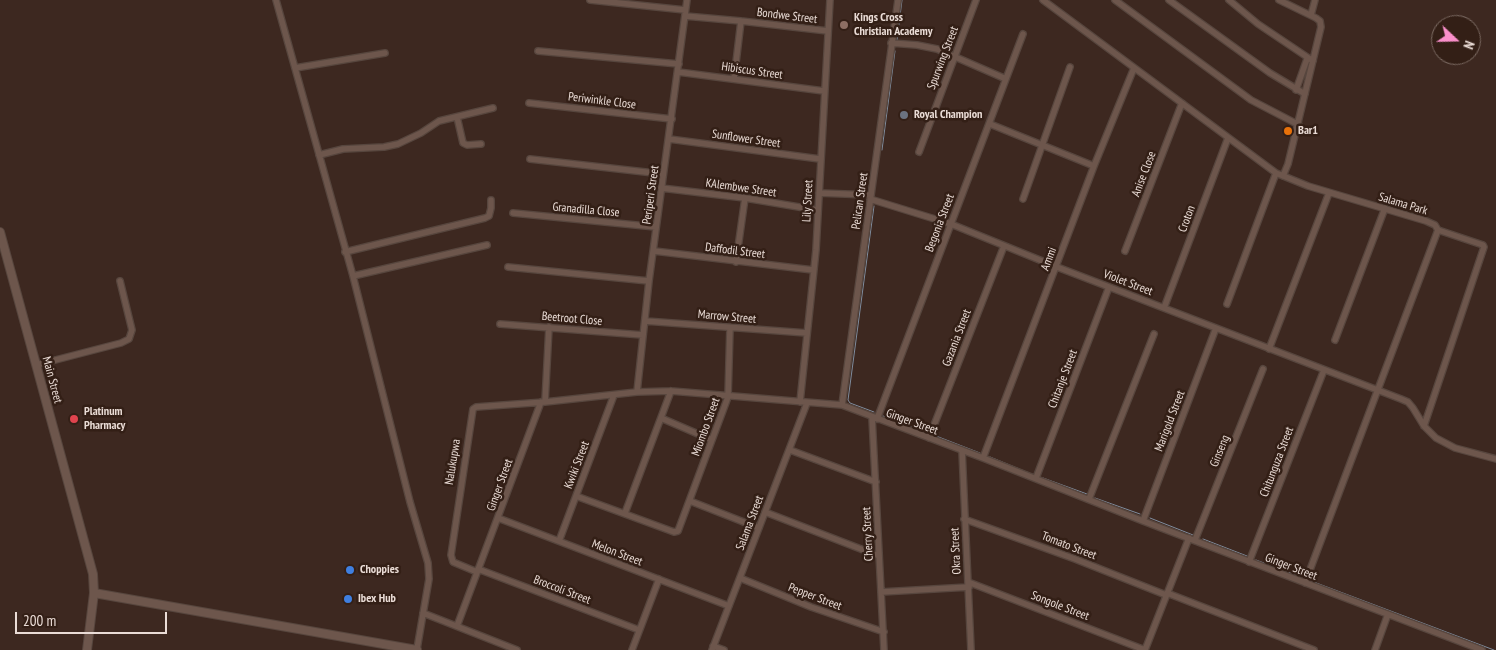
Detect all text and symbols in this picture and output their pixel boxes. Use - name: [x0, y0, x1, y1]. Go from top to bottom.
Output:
- street label: Bondwe Street: [756, 5, 818, 27]
- place label: Kings Cross Christian Academy: [854, 11, 932, 39]
- north arrow: [1431, 15, 1481, 65]
- marker: Kings Cross Christian Academy: [838, 19, 850, 31]
- street label: Spurwing Street: [924, 24, 962, 92]
- text: N: [1459, 38, 1479, 52]
- street label: Hibiscus Street: [720, 60, 784, 82]
- street label: Periwinkle Close: [567, 90, 637, 112]
- place label: Royal Champion: [914, 108, 982, 122]
- marker: Royal Champion: [898, 109, 910, 121]
- place label: Bar1: [1298, 124, 1318, 138]
- marker: Bar1: [1282, 125, 1294, 137]
- street label: Sunflower Street: [711, 127, 781, 151]
- street label: Anise Close: [1129, 149, 1159, 199]
- street label: Periperi Street: [640, 165, 662, 225]
- street label: Pelican Street: [849, 172, 871, 230]
- street label: KAlembwe Street: [705, 176, 777, 200]
- street label: Lily Street: [800, 180, 816, 222]
- street label: Salama Park: [1377, 190, 1429, 218]
- street label: Begonia Street: [922, 192, 958, 254]
- street label: Granadilla Close: [552, 200, 620, 220]
- street label: Croton: [1176, 204, 1198, 234]
- street label: Daffodil Street: [704, 240, 766, 262]
- street label: Ammi: [1038, 245, 1060, 273]
- street label: Violet Street: [1101, 267, 1155, 299]
- street label: Marrow Street: [697, 307, 757, 327]
- street label: Gazania Street: [940, 307, 974, 369]
- street label: Beetroot Close: [541, 309, 603, 329]
- street label: Chitanje Street: [1045, 348, 1081, 410]
- street label: Main Street: [39, 355, 65, 405]
- street label: Marigold Street: [1152, 389, 1188, 453]
- street label: Miombo Street: [689, 396, 723, 458]
- place label: Platinum Pharmacy: [84, 405, 125, 433]
- street label: Ginger Street: [884, 406, 940, 438]
- marker: Platinum Pharmacy: [68, 413, 80, 425]
- street label: Chitunguza Street: [1257, 425, 1297, 499]
- street label: Ginseng: [1207, 433, 1233, 469]
- street label: Nalukupwa: [442, 438, 464, 486]
- street label: Kwiki Street: [561, 439, 593, 491]
- street label: Ginger Street: [484, 457, 516, 513]
- street label: Salama Street: [733, 494, 767, 552]
- street label: Cherry Street: [859, 507, 877, 561]
- street label: Okra Street: [948, 527, 964, 575]
- street label: Tomato Street: [1039, 529, 1099, 563]
- street label: Melon Street: [590, 537, 644, 569]
- street label: Ginger Street: [1263, 550, 1319, 584]
- place label: Choppies: [360, 563, 399, 577]
- marker: Choppies: [344, 564, 356, 576]
- street label: Broccoli Street: [531, 572, 593, 608]
- street label: Pepper Street: [786, 580, 844, 614]
- street label: Songole Street: [1029, 588, 1091, 624]
- place label: Ibex Hub: [358, 592, 396, 606]
- marker: Ibex Hub: [342, 593, 354, 605]
- scale bar: [18, 602, 170, 634]
- text: 200 m: [23, 611, 56, 630]

